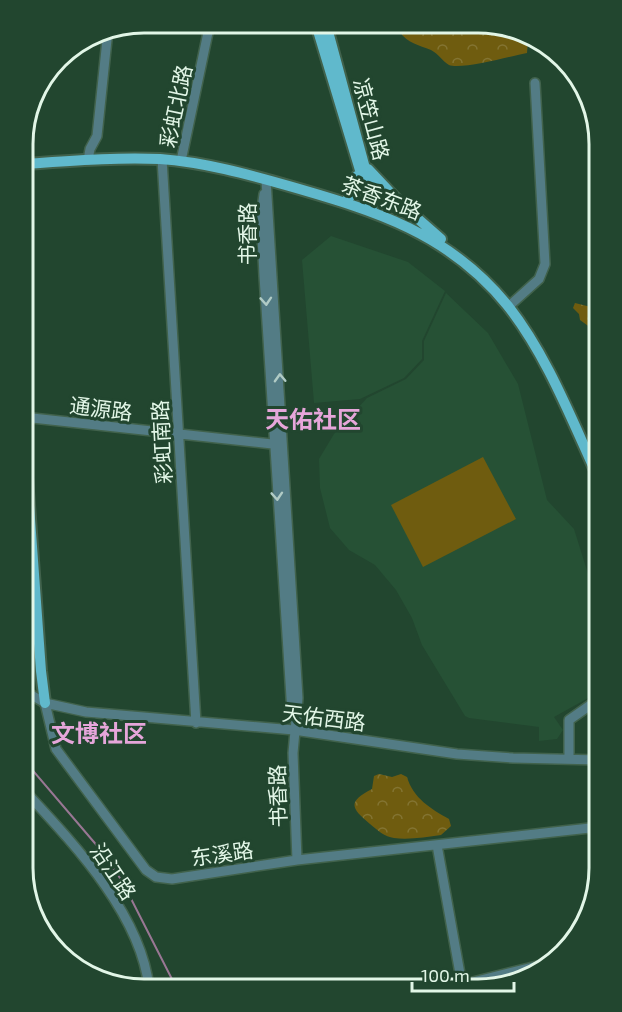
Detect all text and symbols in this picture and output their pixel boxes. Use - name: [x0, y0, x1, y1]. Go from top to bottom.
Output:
- street label: 彩虹北路: [154, 62, 196, 150]
- street label: 凉笠山路: [349, 75, 395, 163]
- street label: 茶香东路: [338, 170, 426, 224]
- street label: 书香路: [234, 203, 259, 266]
- one-way arrow: [259, 296, 272, 305]
- one-way arrow: [274, 374, 287, 383]
- street label: 通源路: [68, 392, 134, 424]
- street label: 彩虹南路: [146, 399, 176, 485]
- district label: 天佑社区: [265, 404, 361, 433]
- one-way arrow: [270, 491, 283, 500]
- street label: 天佑西路: [281, 699, 367, 735]
- district label: 文博社区: [51, 718, 147, 747]
- street label: 书香路: [263, 764, 291, 828]
- street label: 东溪路: [189, 836, 255, 870]
- street label: 沿江路: [86, 838, 142, 904]
- scale bar: [412, 955, 514, 993]
- text: 100 m: [421, 964, 470, 986]

